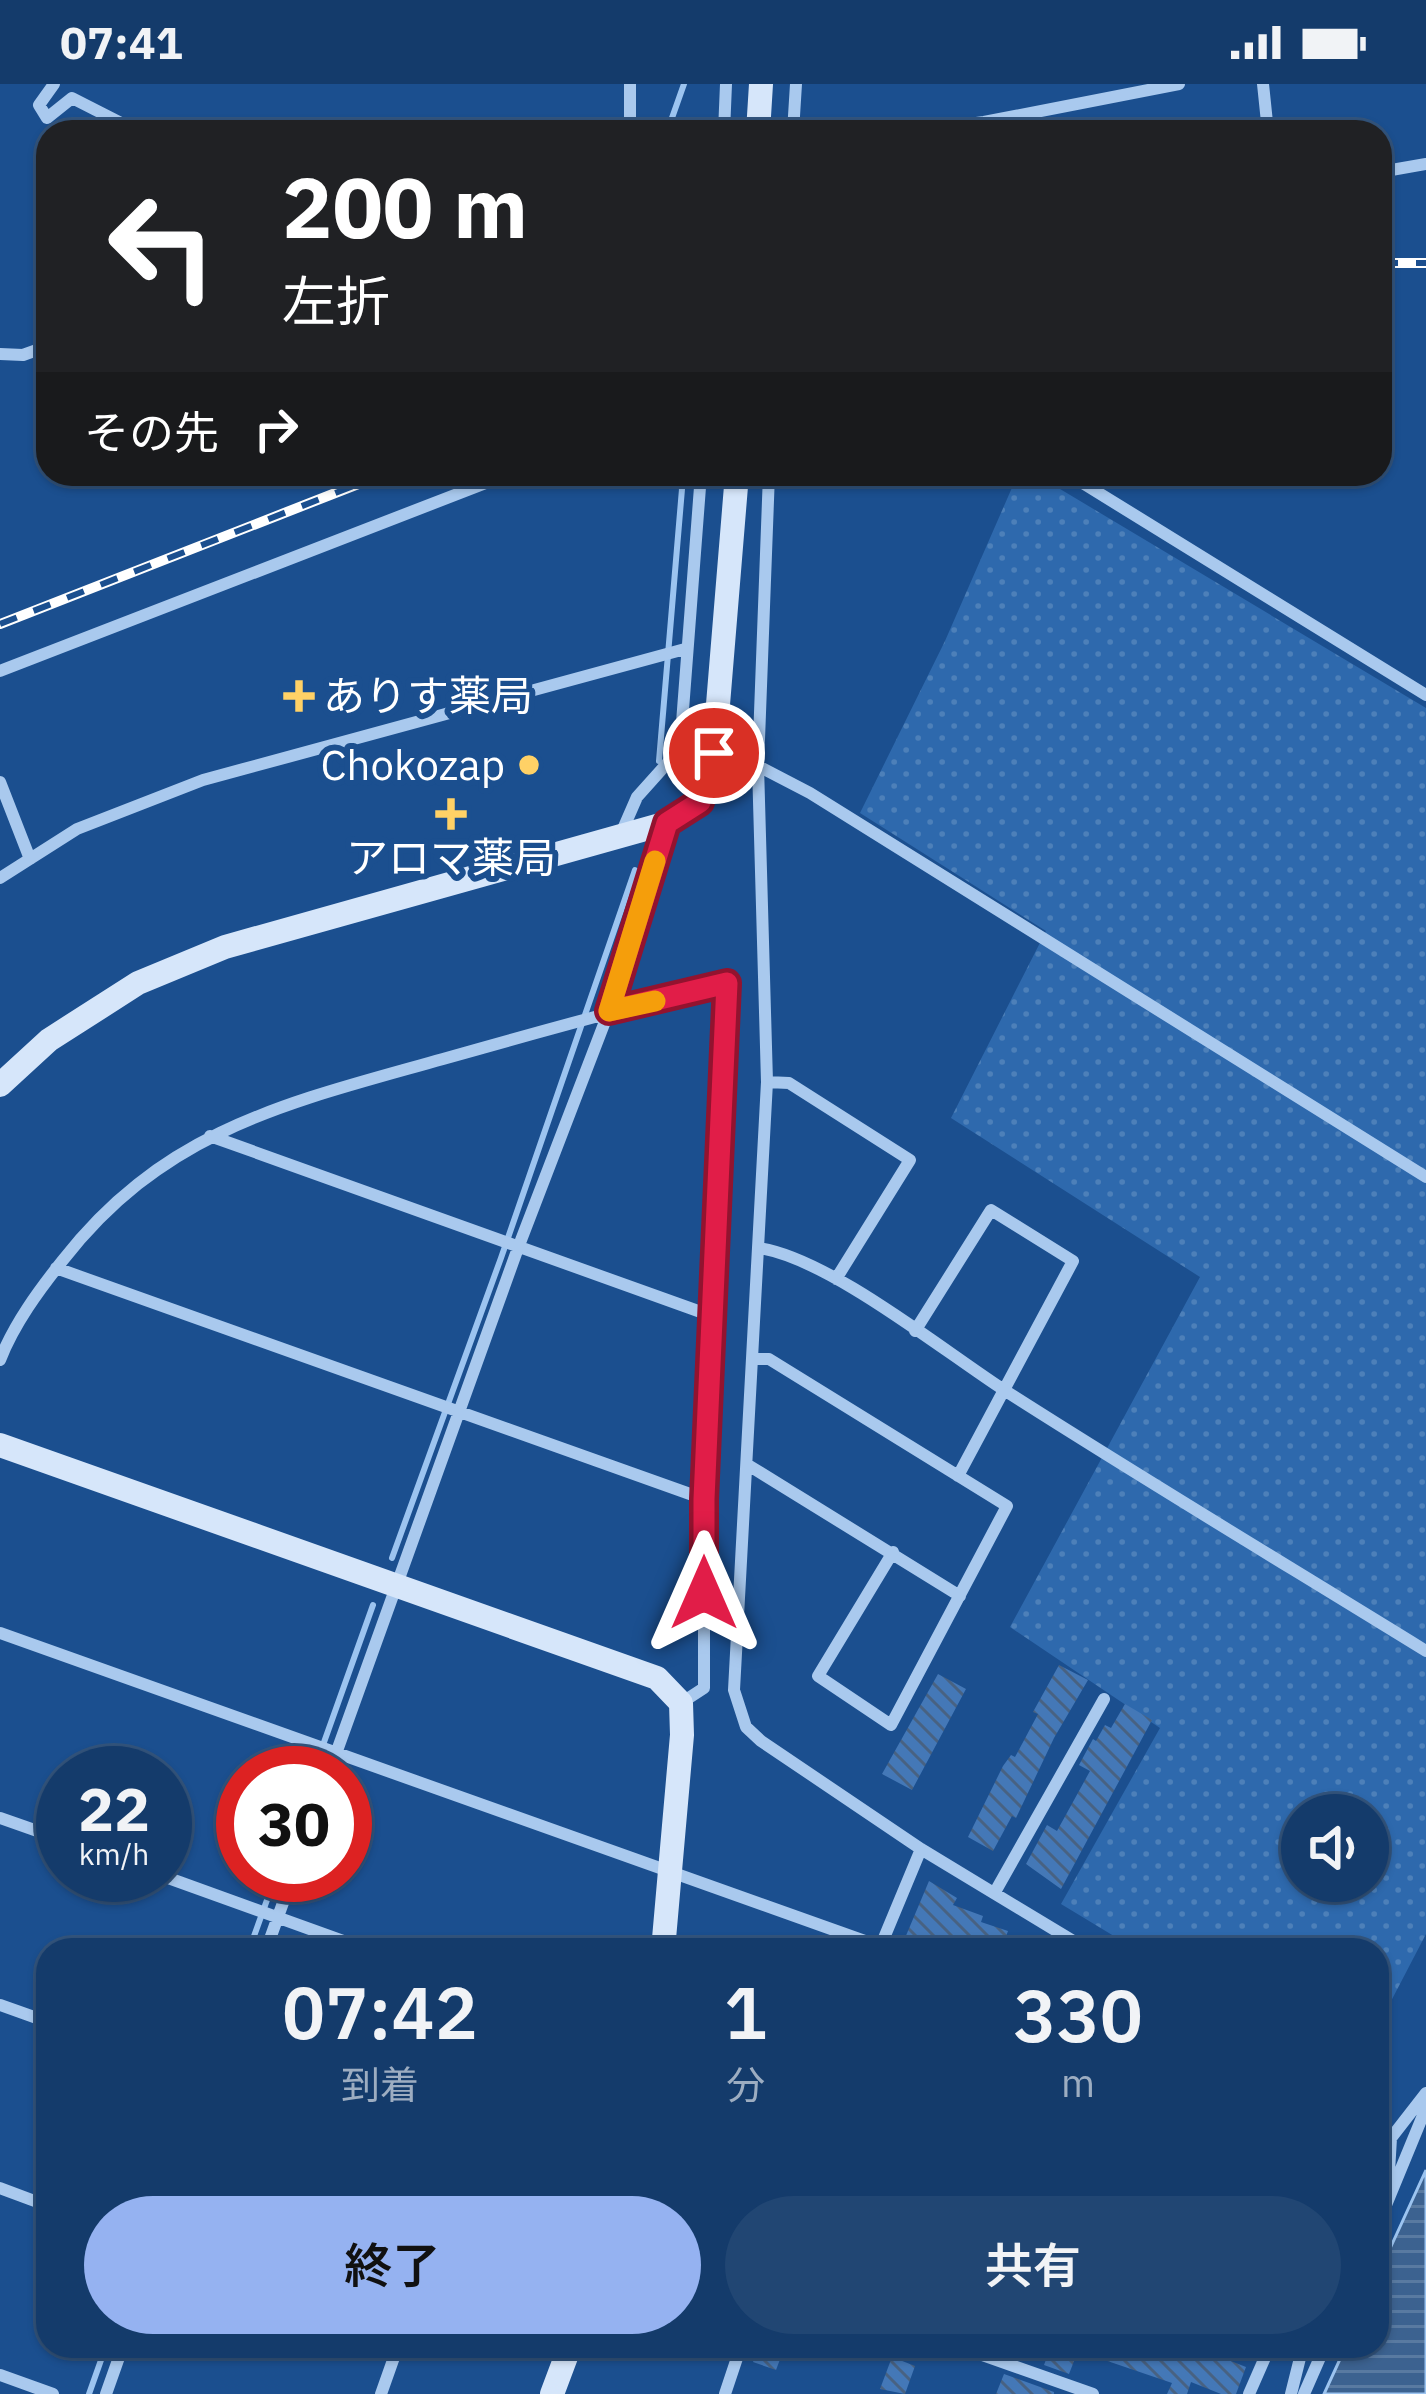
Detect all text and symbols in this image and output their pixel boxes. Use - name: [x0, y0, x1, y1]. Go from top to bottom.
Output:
- text: 07:41: [60, 13, 183, 71]
- text: 200 m: [282, 152, 528, 261]
- icon: left: [84, 168, 240, 324]
- text: 左折: [282, 266, 390, 336]
- icon: right: [243, 396, 309, 462]
- text: その先: [84, 403, 219, 461]
- place label: ありす薬局: [323, 668, 533, 723]
- marker: ありす薬局: [286, 683, 312, 709]
- pin: [663, 702, 765, 804]
- icon: arrive: [681, 720, 747, 786]
- place label: Chokozap: [321, 737, 505, 792]
- marker: Chokozap: [516, 752, 542, 778]
- marker: アロマ薬局: [438, 801, 464, 827]
- place label: アロマ薬局: [346, 830, 556, 885]
- position arrow: [641, 1530, 767, 1656]
- speed limit sign: 30: [216, 1746, 372, 1902]
- text: 22: [78, 1769, 150, 1848]
- map controls: [1281, 1794, 1389, 1902]
- button: sound: [1281, 1794, 1389, 1902]
- text: km/h: [79, 1834, 149, 1873]
- text: 07:42: [282, 1965, 478, 2059]
- text: 1: [724, 1965, 767, 2059]
- text: 330: [1013, 1968, 1143, 2062]
- text: m: [1061, 2057, 1095, 2108]
- text: 到着: [341, 2059, 419, 2110]
- text: 分: [726, 2059, 765, 2110]
- button: 終了: [84, 2196, 701, 2334]
- button: 共有: [725, 2196, 1341, 2334]

